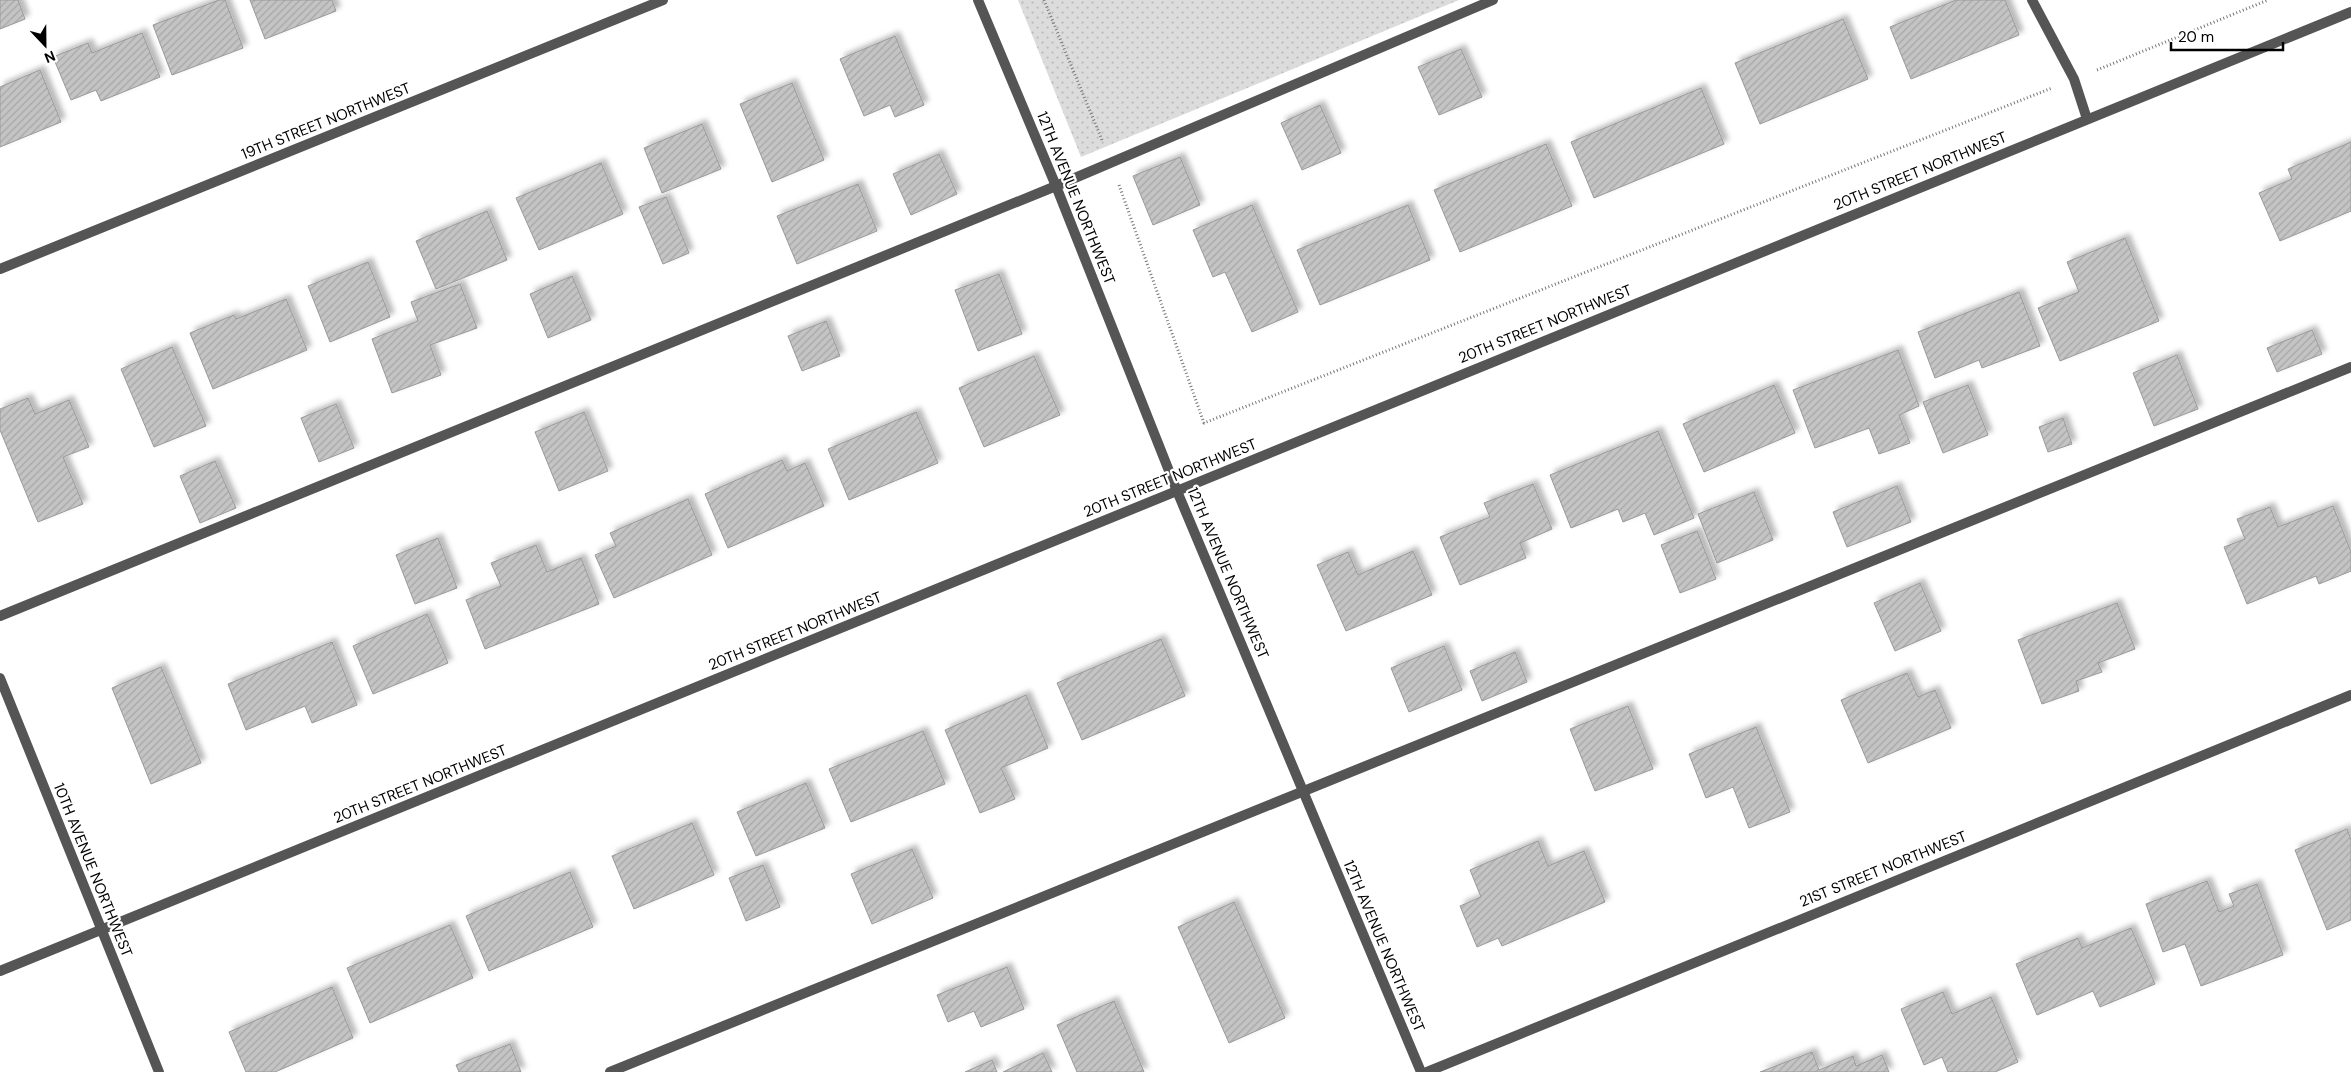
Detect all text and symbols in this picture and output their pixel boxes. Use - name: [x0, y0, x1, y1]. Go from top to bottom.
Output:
- north arrow: [20, 20, 70, 70]
- scale bar: [2171, 20, 2284, 52]
- text: 20 m: [2178, 27, 2214, 47]
- text: N: [42, 47, 58, 67]
- street label: 19TH STREET NORTHWEST: [238, 78, 414, 164]
- street label: 12TH AVENUE NORTHWEST: [1032, 109, 1120, 287]
- street label: 20TH STREET NORTHWEST: [1830, 127, 2010, 215]
- street label: 20TH STREET NORTHWEST: [1455, 280, 1635, 368]
- street label: 20TH STREET NORTHWEST: [1080, 434, 1260, 522]
- street label: 12TH AVENUE NORTHWEST: [1183, 484, 1273, 662]
- street label: 20TH STREET NORTHWEST: [705, 587, 885, 675]
- street label: 20TH STREET NORTHWEST: [330, 740, 510, 828]
- street label: 10TH AVENUE NORTHWEST: [49, 780, 137, 960]
- street label: 21ST STREET NORTHWEST: [1796, 826, 1970, 912]
- street label: 12TH AVENUE NORTHWEST: [1339, 857, 1429, 1035]

